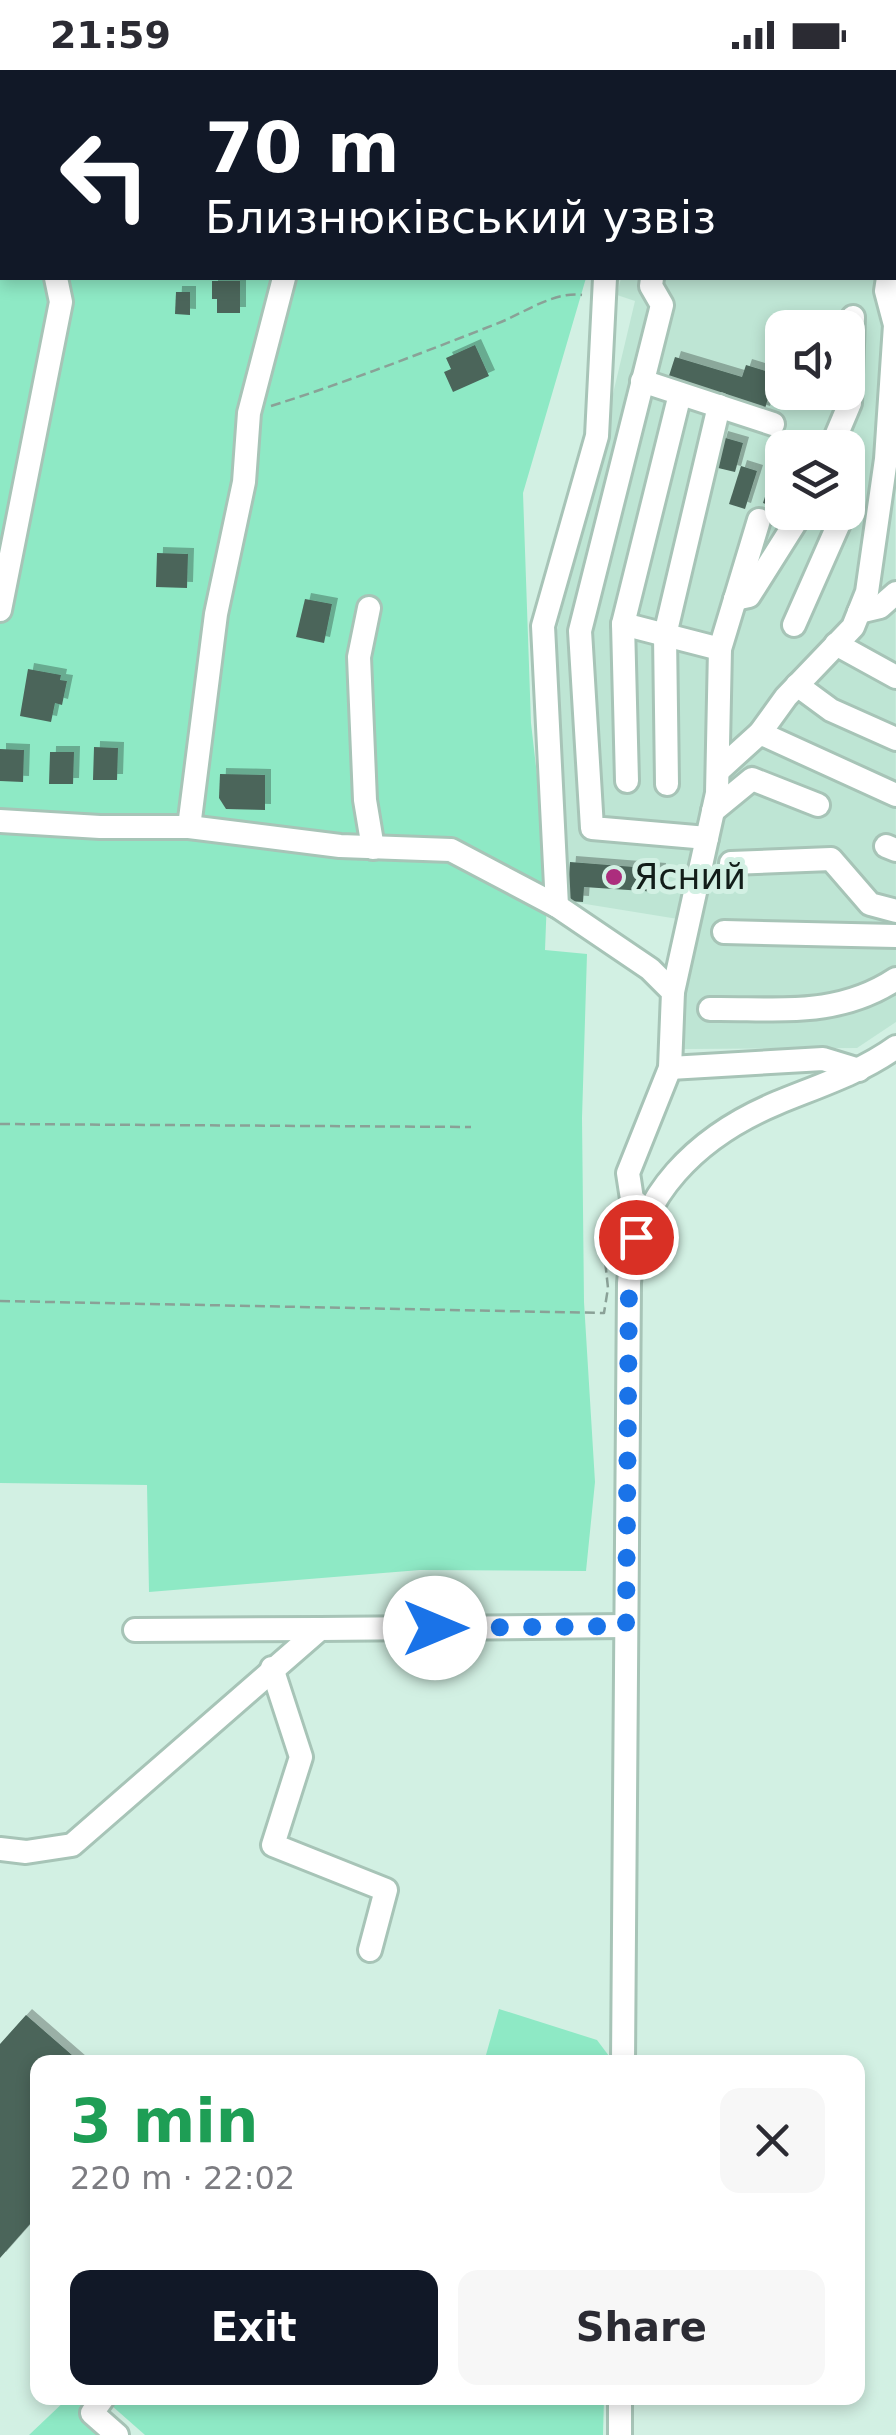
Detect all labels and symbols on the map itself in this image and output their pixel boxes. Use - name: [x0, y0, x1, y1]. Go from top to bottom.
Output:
- place label: Ясний: [634, 857, 746, 897]
- marker: Ясний: [603, 866, 625, 888]
- pin: [594, 1195, 679, 1280]
- position arrow: [383, 1576, 487, 1680]

